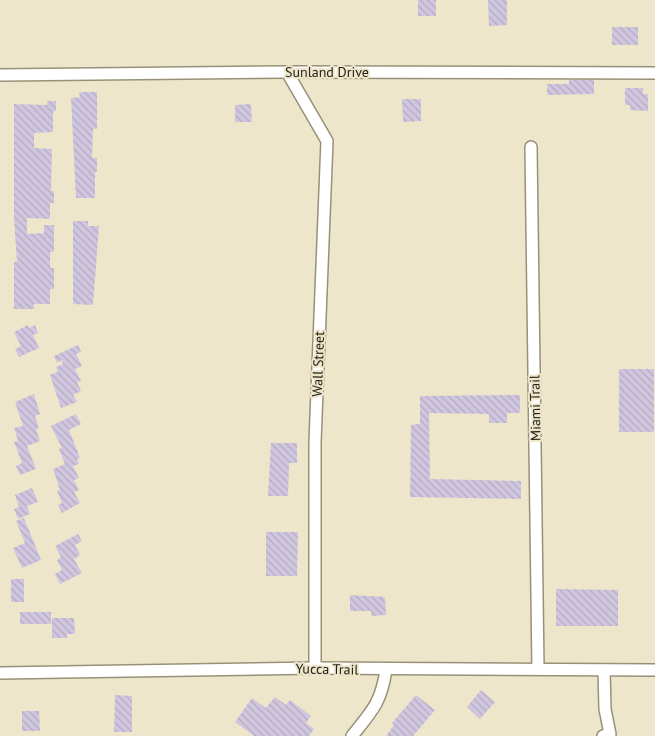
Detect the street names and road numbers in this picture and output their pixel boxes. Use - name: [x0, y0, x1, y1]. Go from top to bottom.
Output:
- street label: Sunland Drive: [285, 63, 369, 81]
- street label: Wall Street: [308, 331, 328, 397]
- street label: Miami Trail: [525, 375, 545, 441]
- street label: Yucca Trail: [295, 659, 359, 679]

